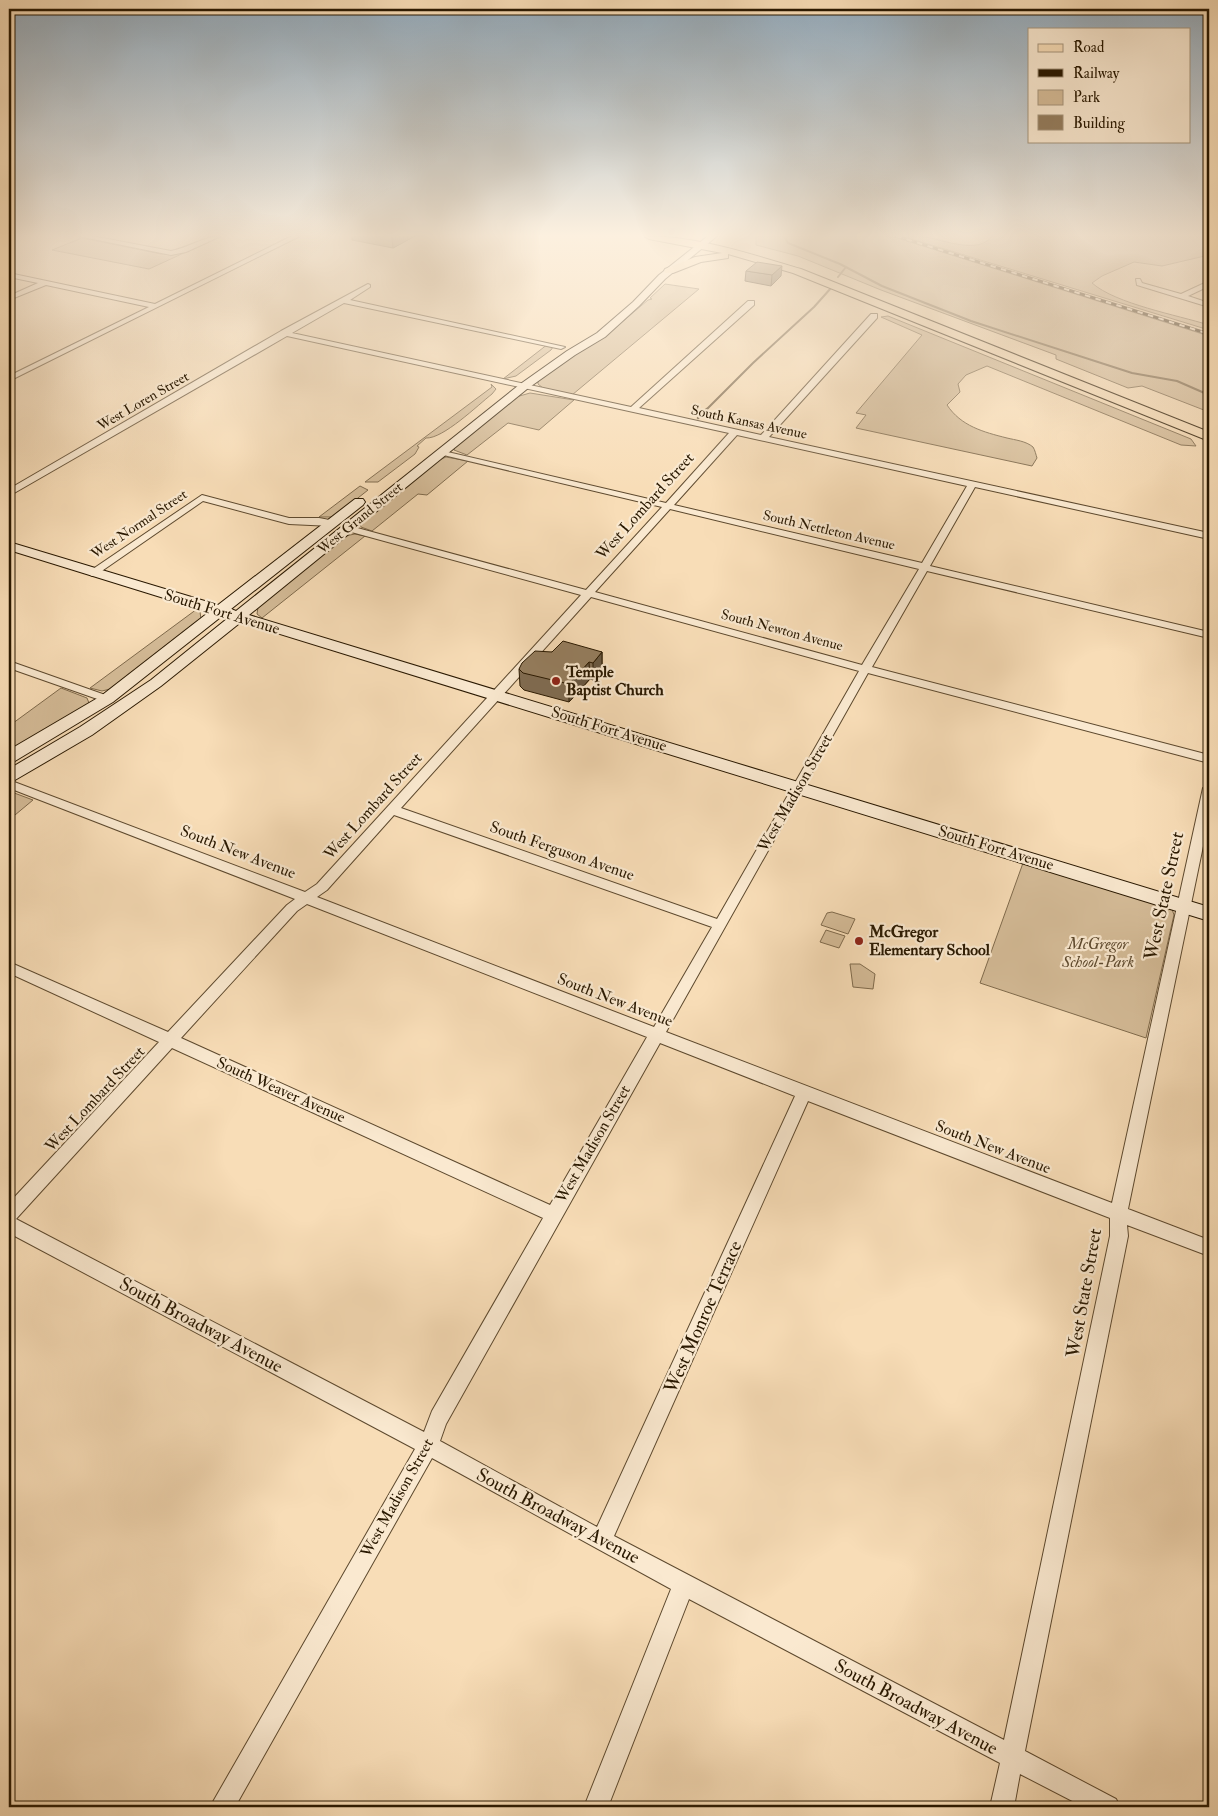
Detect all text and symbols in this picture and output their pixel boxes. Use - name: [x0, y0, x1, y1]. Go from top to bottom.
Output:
- legend: [1028, 28, 1190, 142]
- text: Road: [1073, 38, 1105, 57]
- text: Railway: [1073, 64, 1120, 83]
- text: Park: [1073, 88, 1100, 107]
- text: Building: [1073, 114, 1125, 133]
- street label: West Loren Street: [93, 368, 192, 435]
- street label: South Kansas Avenue: [689, 401, 809, 443]
- street label: West Lombard Street: [591, 448, 698, 564]
- street label: West Grand Street: [313, 478, 406, 558]
- street label: West Normal Street: [87, 485, 191, 563]
- street label: South Nettleton Avenue: [761, 507, 897, 554]
- street label: South Fort Avenue: [162, 585, 283, 639]
- street label: South Newton Avenue: [719, 606, 845, 654]
- place label: Temple Baptist Church: [565, 662, 664, 701]
- marker: Temple Baptist Church: [550, 675, 562, 687]
- street label: South Fort Avenue: [549, 702, 670, 756]
- street label: West Madison Street: [753, 730, 837, 856]
- street label: West Lombard Street: [319, 748, 426, 864]
- street label: South Ferguson Avenue: [487, 817, 637, 885]
- street label: South New Avenue: [177, 821, 299, 883]
- street label: South Fort Avenue: [936, 821, 1057, 875]
- street label: West State Street: [1138, 830, 1189, 963]
- place label: McGregor Elementary School: [868, 922, 991, 961]
- park label: McGregor School-Park: [1061, 934, 1134, 972]
- marker: McGregor Elementary School: [853, 935, 865, 947]
- street label: South New Avenue: [554, 969, 676, 1031]
- street label: West Lombard Street: [40, 1042, 149, 1157]
- street label: South Weaver Avenue: [214, 1053, 349, 1127]
- street label: West Madison Street: [551, 1081, 635, 1207]
- street label: South New Avenue: [932, 1116, 1054, 1178]
- street label: West State Street: [1061, 1227, 1107, 1360]
- street label: West Monroe Terrace: [658, 1237, 747, 1398]
- street label: South Broadway Avenue: [115, 1272, 287, 1378]
- street label: West Madison Street: [356, 1435, 438, 1562]
- street label: South Broadway Avenue: [472, 1463, 644, 1569]
- street label: South Broadway Avenue: [830, 1654, 1002, 1760]

